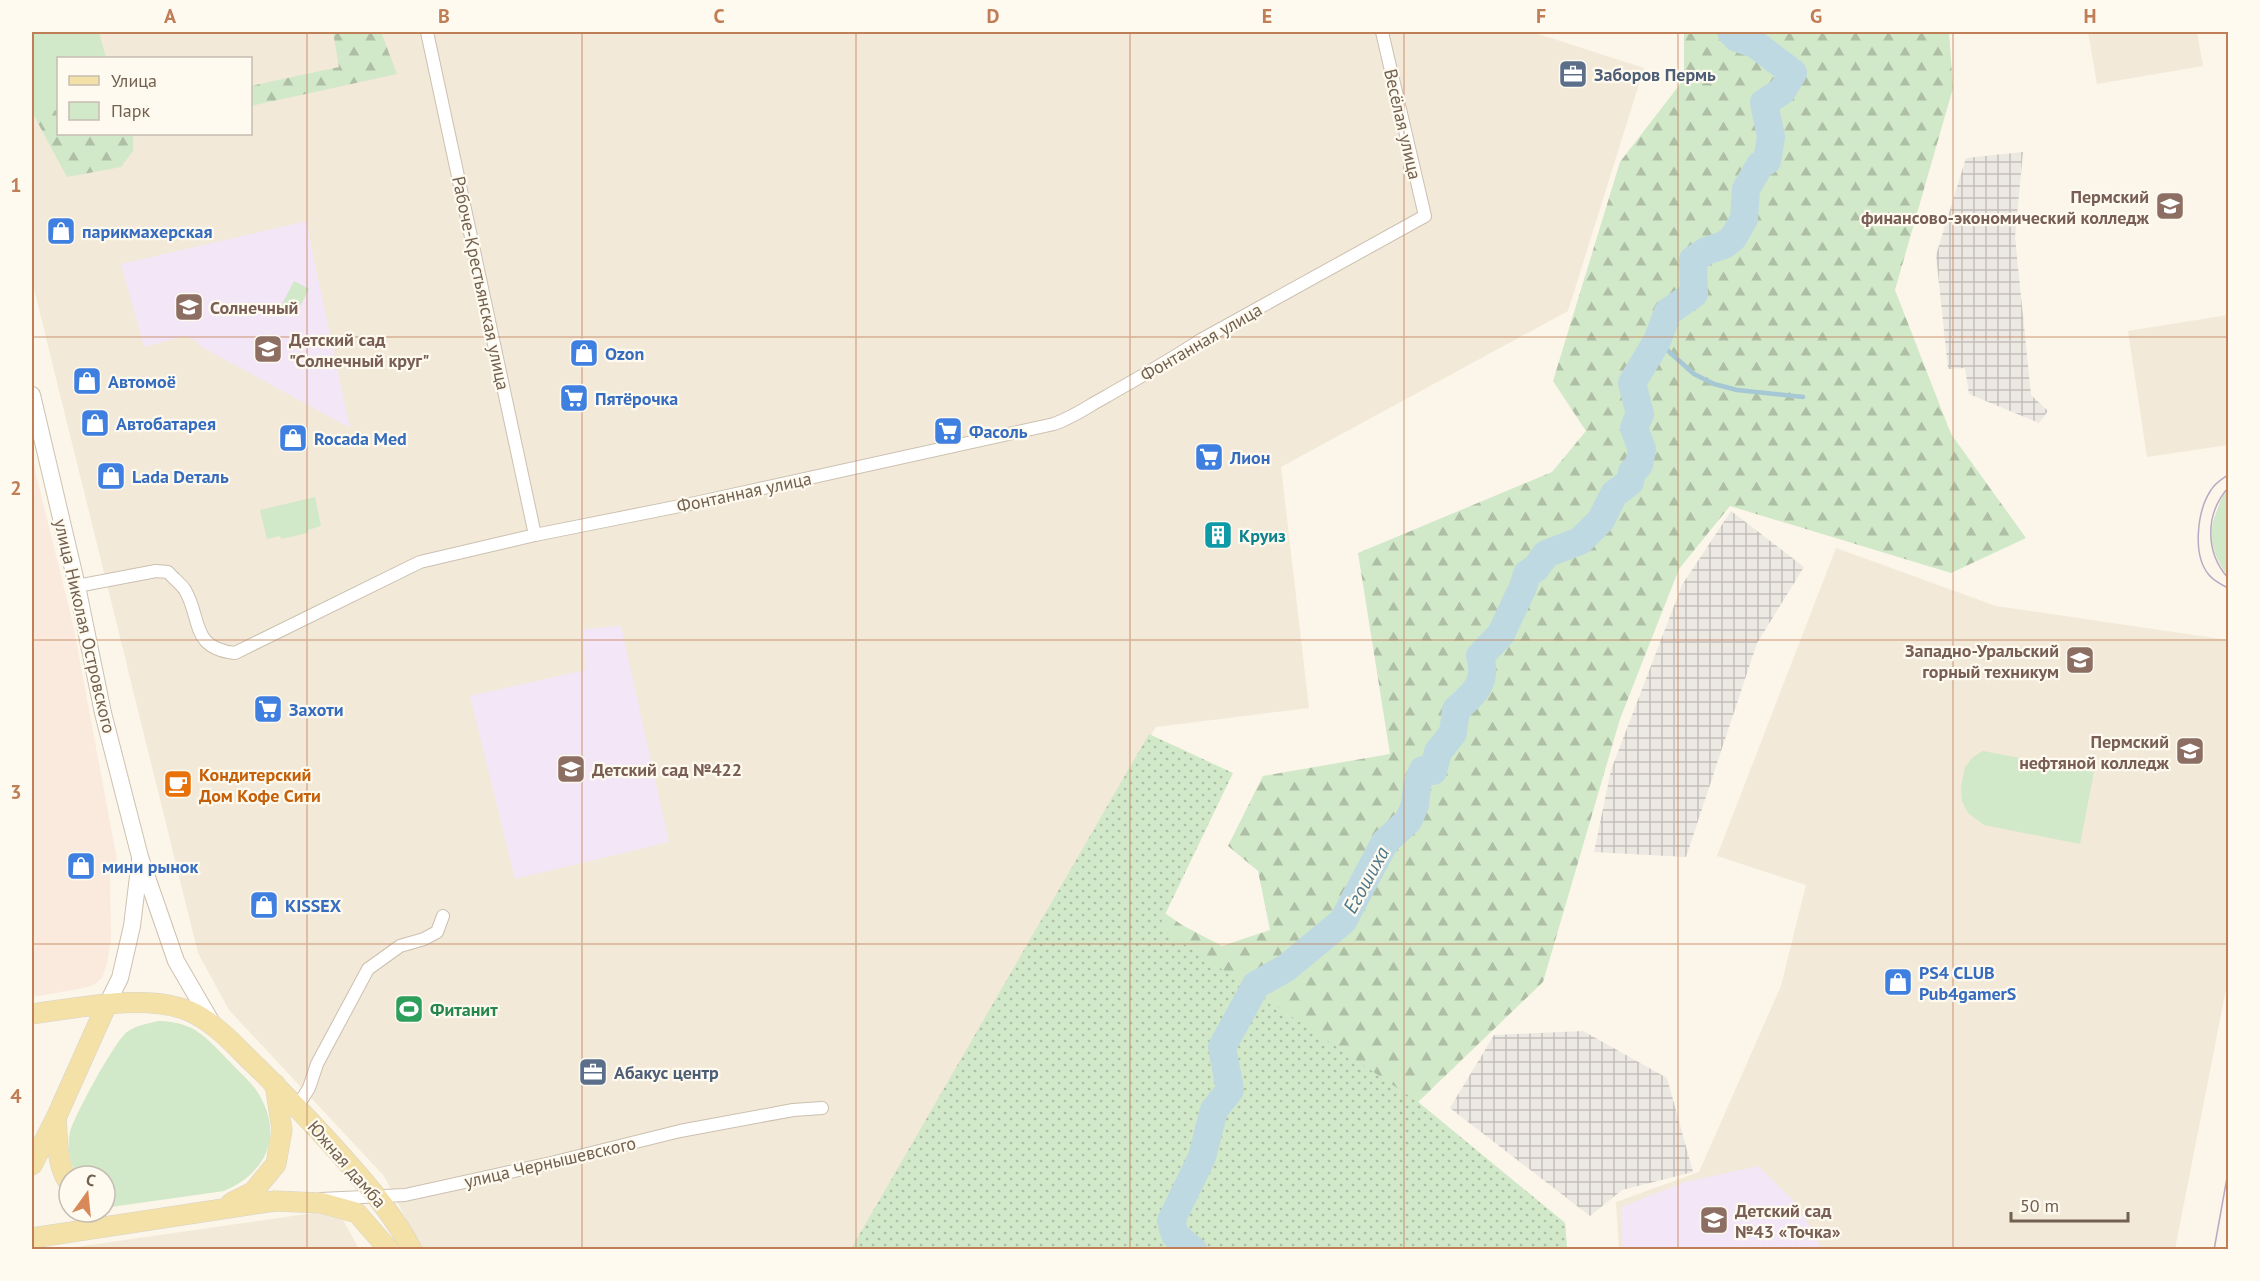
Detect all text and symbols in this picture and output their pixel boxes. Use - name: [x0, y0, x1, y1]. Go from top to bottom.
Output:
- text: A: [164, 3, 177, 29]
- text: B: [438, 3, 450, 29]
- text: C: [713, 3, 725, 29]
- text: D: [987, 3, 1000, 29]
- text: E: [1262, 3, 1272, 29]
- text: F: [1536, 3, 1546, 29]
- text: G: [1810, 3, 1822, 29]
- text: H: [2083, 3, 2097, 29]
- legend: [57, 57, 252, 135]
- office icon: Заборов Пермь: [1557, 58, 1589, 90]
- place label: Заборов Пермь: [1594, 63, 1716, 86]
- street label: Весёлая улица: [1379, 66, 1427, 182]
- text: Улица: [111, 69, 157, 92]
- text: Парк: [111, 99, 151, 122]
- text: 1: [10, 172, 22, 198]
- street label: Рабоче-Крестьянская улица: [447, 174, 515, 392]
- place label: Пермский финансово-экономический колледж: [1861, 185, 2150, 229]
- school or university icon: Пермский финансово-экономический колледж: [2154, 190, 2186, 222]
- shop icon: парикмахерская: [45, 215, 77, 247]
- place label: парикмахерская: [82, 220, 212, 243]
- school or university icon: Солнечный: [173, 291, 205, 323]
- place label: Солнечный: [210, 296, 298, 319]
- street label: Фонтанная улица: [1136, 298, 1266, 386]
- place label: Детский сад "Солнечный круг": [289, 328, 429, 372]
- school or university icon: Детский сад "Солнечный круг": [252, 333, 284, 365]
- shop icon: Ozon: [568, 337, 600, 369]
- place label: Ozon: [605, 342, 644, 365]
- shop icon: Автомоё: [71, 365, 103, 397]
- place label: Автомоё: [108, 370, 176, 393]
- supermarket icon: Пятёрочка: [558, 382, 590, 414]
- place label: Пятёрочка: [595, 387, 678, 410]
- shop icon: Автобатарея: [79, 407, 111, 439]
- place label: Автобатарея: [116, 412, 216, 435]
- supermarket icon: Фасоль: [932, 415, 964, 447]
- place label: Фасоль: [969, 420, 1028, 443]
- shop icon: Rocada Med: [277, 422, 309, 454]
- place label: Rocada Med: [314, 427, 407, 450]
- supermarket icon: Лион: [1193, 441, 1225, 473]
- place label: Лион: [1229, 446, 1270, 469]
- shop icon: Lada Dеталь: [95, 460, 127, 492]
- place label: Lada Dеталь: [132, 465, 229, 488]
- street label: Фонтанная улица: [675, 467, 813, 517]
- text: 2: [10, 475, 22, 501]
- street label: улица Николая Островского: [49, 516, 121, 736]
- building icon: Круиз: [1202, 519, 1234, 551]
- place label: Круиз: [1239, 524, 1286, 547]
- place label: Западно-Уральский горный техникум: [1905, 639, 2059, 683]
- school or university icon: Западно-Уральский горный техникум: [2064, 644, 2096, 676]
- supermarket icon: Захоти: [252, 693, 284, 725]
- place label: Захоти: [289, 698, 344, 721]
- place label: Пермский нефтяной колледж: [2019, 730, 2170, 774]
- school or university icon: Пермский нефтяной колледж: [2174, 735, 2206, 767]
- school or university icon: Детский сад №422: [555, 753, 587, 785]
- place label: Детский сад №422: [592, 758, 742, 781]
- place label: Кондитерский Дом Кофе Сити: [199, 763, 321, 807]
- cafe icon: Кондитерский Дом Кофе Сити: [162, 768, 194, 800]
- text: 3: [10, 779, 22, 805]
- water label: Егошиха: [1337, 842, 1395, 918]
- shop icon: мини рынок: [65, 850, 97, 882]
- place label: мини рынок: [102, 855, 199, 878]
- shop icon: KISSEX: [248, 889, 280, 921]
- place label: KISSEX: [285, 894, 342, 917]
- place label: PS4 CLUB Pub4gamerS: [1919, 961, 2016, 1005]
- shop icon: PS4 CLUB Pub4gamerS: [1882, 966, 1914, 998]
- sports icon: Фитанит: [393, 993, 425, 1025]
- place label: Фитанит: [430, 998, 498, 1021]
- office icon: Абакус центр: [577, 1056, 609, 1088]
- place label: Абакус центр: [614, 1061, 719, 1084]
- text: 4: [10, 1083, 22, 1109]
- street label: Южная дамба: [303, 1115, 391, 1213]
- street label: улица Чернышевского: [462, 1131, 638, 1193]
- north arrow: [57, 1164, 117, 1224]
- text: С: [84, 1169, 98, 1190]
- scale bar: [2011, 1185, 2128, 1223]
- text: 50 m: [2020, 1194, 2059, 1217]
- place label: Детский сад №43 «Точка»: [1735, 1199, 1841, 1243]
- school or university icon: Детский сад №43 «Точка»: [1698, 1204, 1730, 1236]

